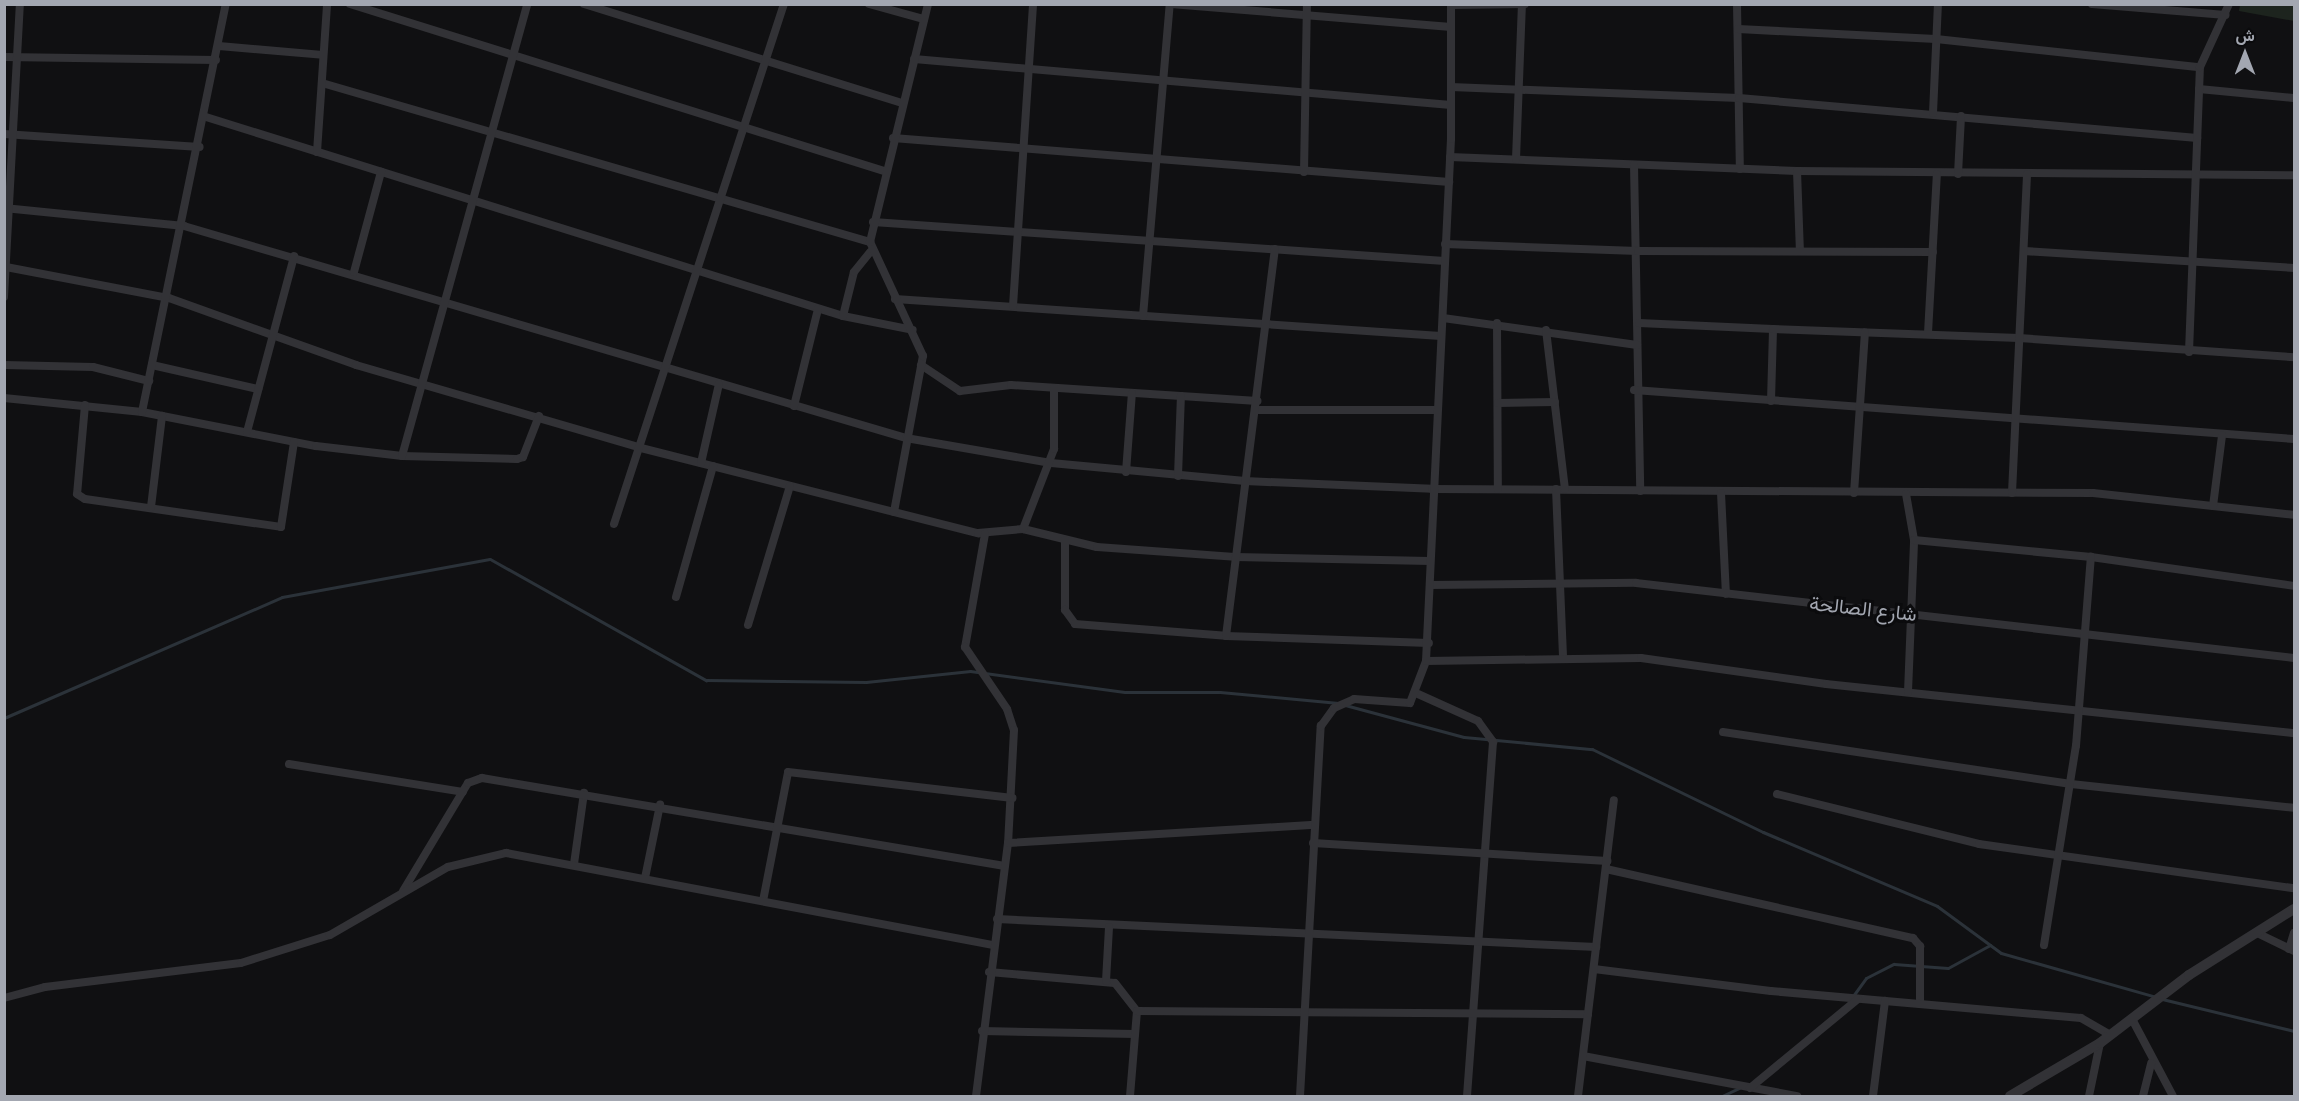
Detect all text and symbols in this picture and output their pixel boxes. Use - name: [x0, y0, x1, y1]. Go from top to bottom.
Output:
- north arrow: [2215, 24, 2275, 84]
- text: ش: [2235, 26, 2255, 45]
- street label: شارع الصالحة: [1808, 591, 1918, 627]

